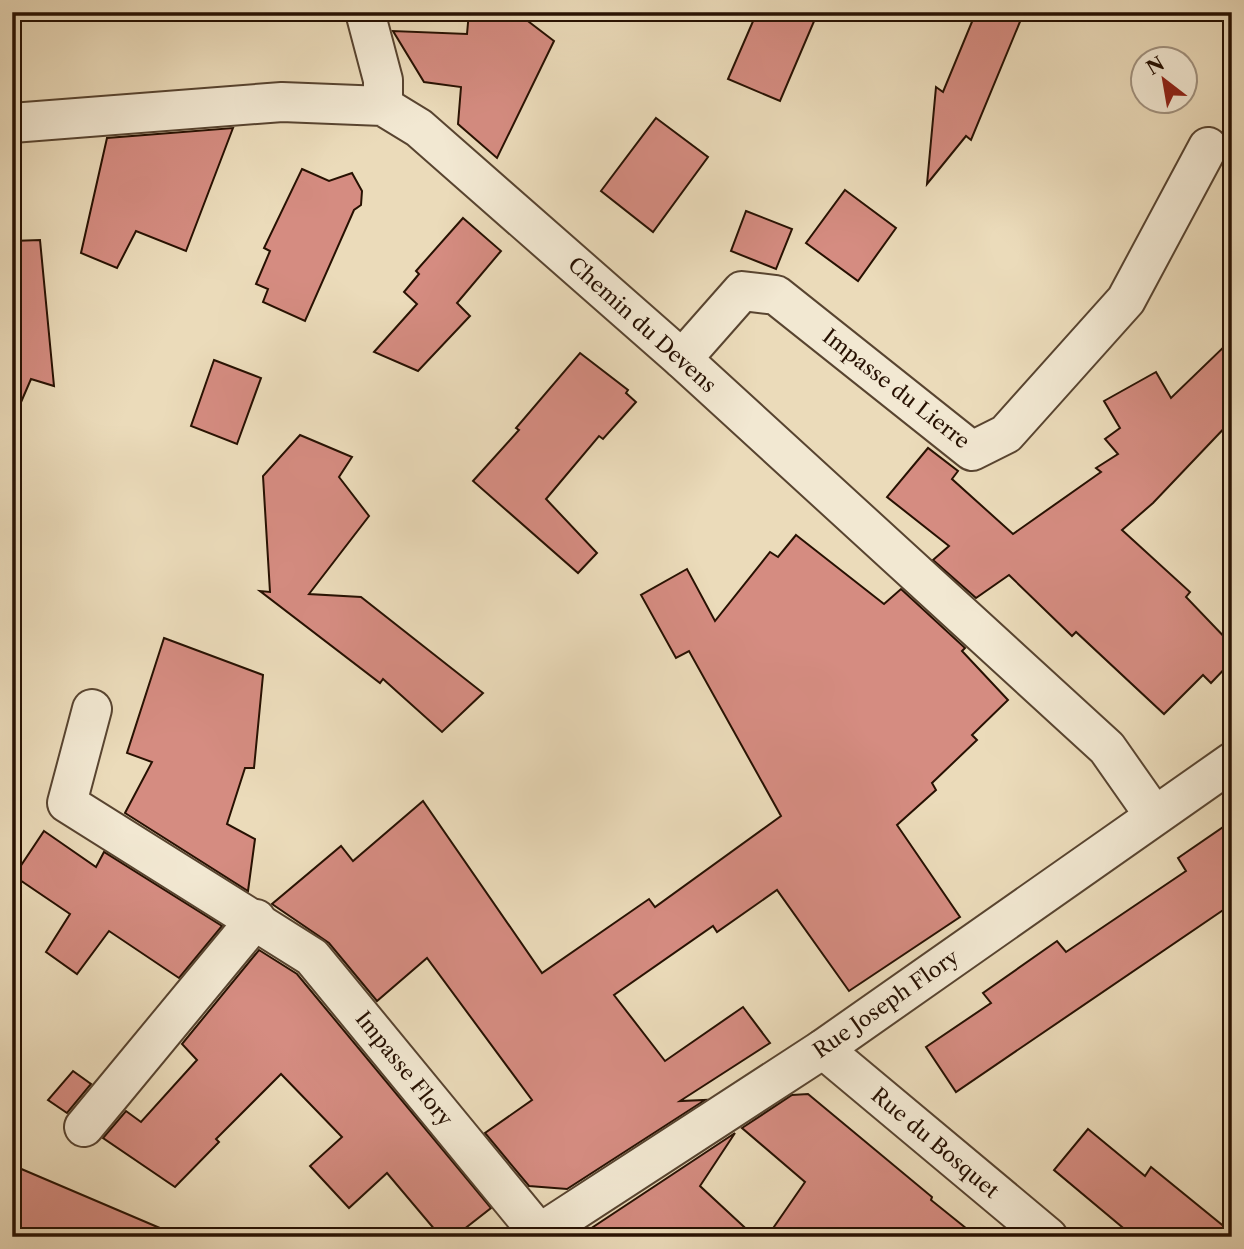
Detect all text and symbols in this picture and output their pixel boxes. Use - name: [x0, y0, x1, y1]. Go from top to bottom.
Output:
- north arrow: [1128, 46, 1198, 116]
- text: N: [1143, 52, 1169, 80]
- street label: Chemin du Devens: [563, 252, 721, 398]
- street label: Impasse du Lierre: [818, 323, 975, 454]
- street label: Rue Joseph Flory: [808, 944, 963, 1063]
- street label: Impasse Flory: [351, 1006, 458, 1131]
- street label: Rue du Bosquet: [867, 1082, 1004, 1203]

